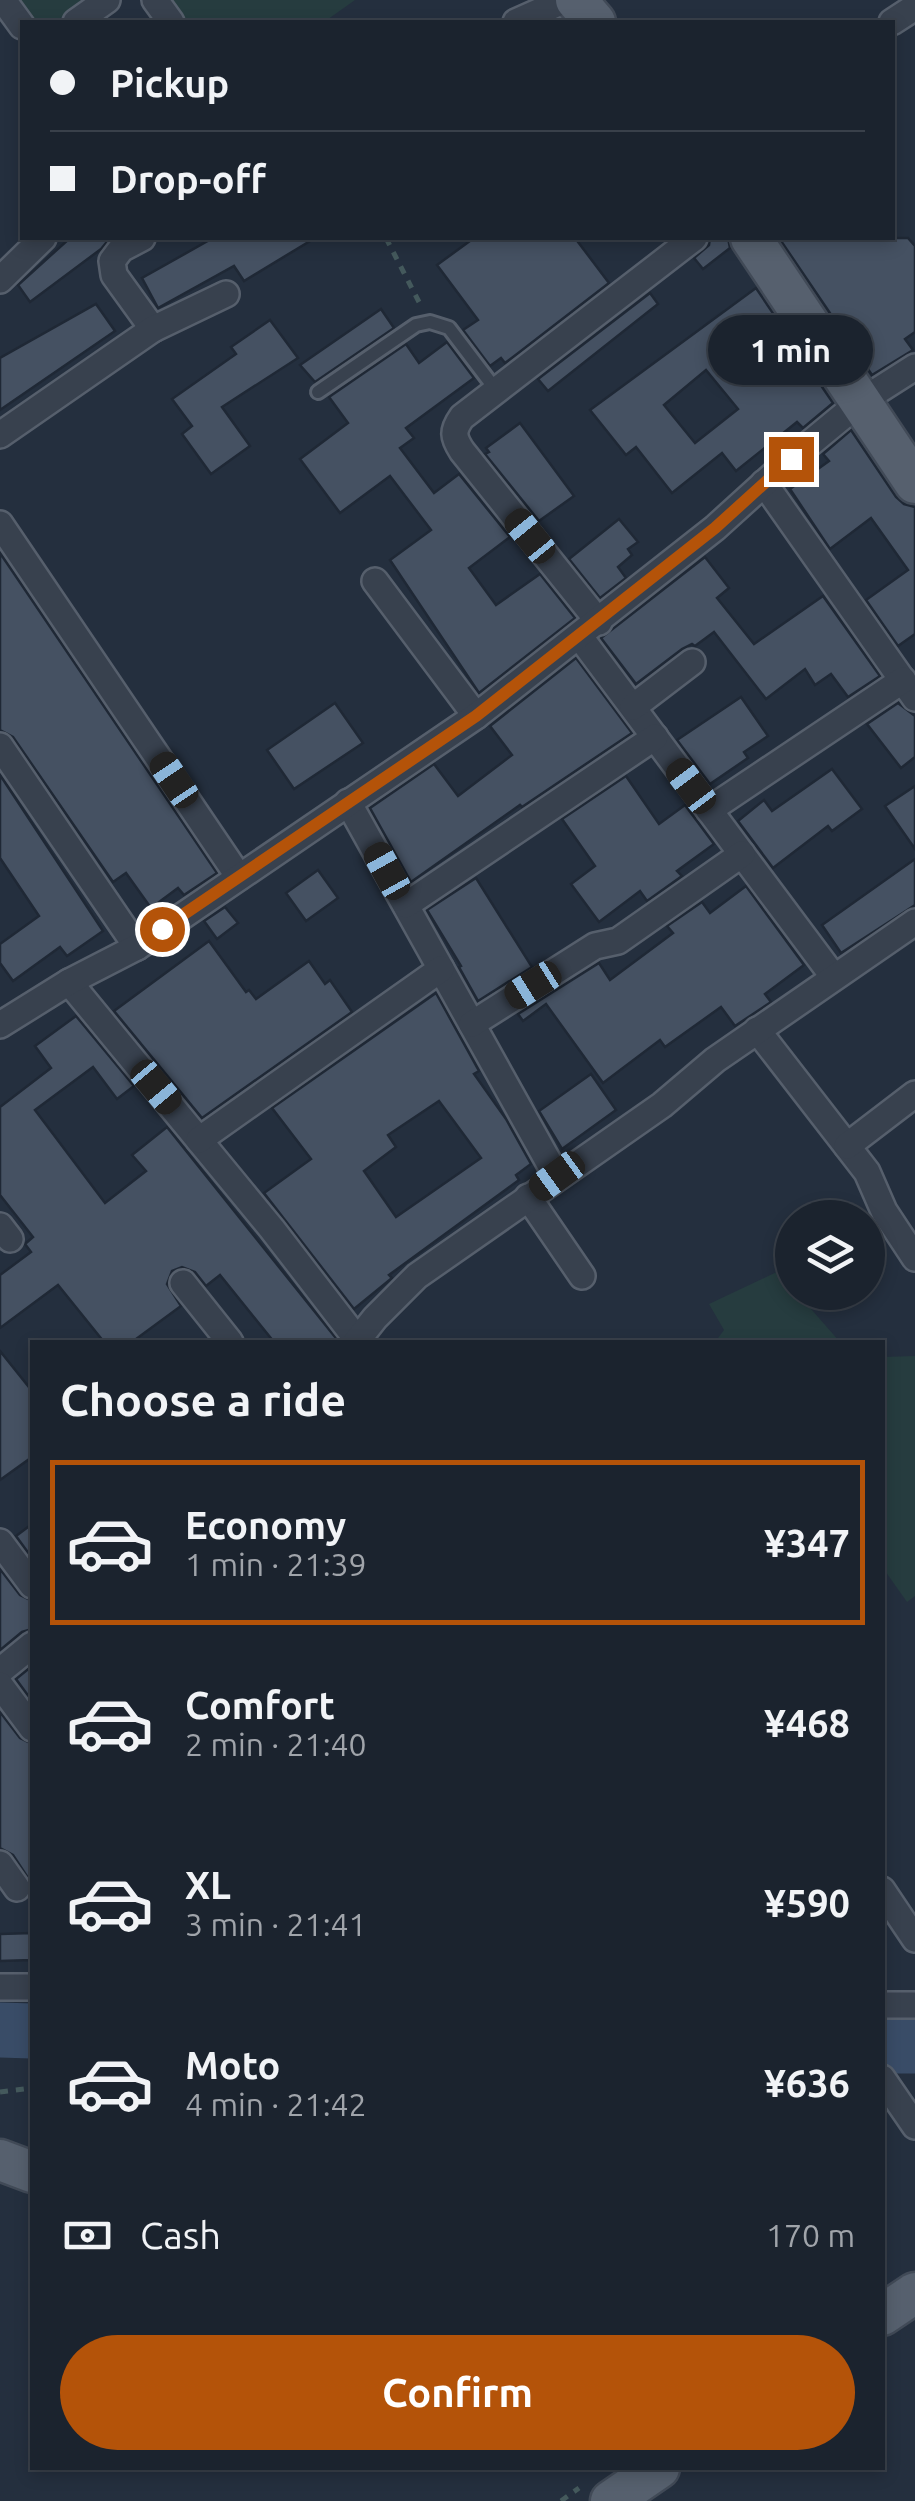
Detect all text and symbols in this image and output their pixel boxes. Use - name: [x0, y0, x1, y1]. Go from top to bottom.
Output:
- text: Pickup: [110, 62, 229, 104]
- text: Drop-off: [110, 158, 266, 200]
- callout: 1 min: [708, 314, 874, 384]
- text: 1 min: [750, 332, 831, 368]
- route end: [769, 437, 814, 482]
- car: [499, 503, 561, 569]
- car: [145, 747, 203, 813]
- car: [661, 753, 721, 819]
- car: [359, 837, 415, 905]
- route start: [140, 907, 185, 952]
- car: [500, 956, 566, 1014]
- car: [125, 1054, 187, 1120]
- car: [524, 1146, 590, 1206]
- map controls: [775, 1200, 885, 1310]
- button: layers: [775, 1200, 885, 1310]
- text: Choose a ride: [60, 1374, 346, 1425]
- icon: car: [65, 1498, 155, 1588]
- text: Economy: [185, 1504, 346, 1546]
- text: ¥347: [764, 1522, 850, 1564]
- text: 1 min · 21:39: [185, 1546, 367, 1582]
- icon: car: [65, 1678, 155, 1768]
- text: Comfort: [185, 1684, 335, 1726]
- text: ¥468: [764, 1702, 850, 1744]
- text: 2 min · 21:40: [185, 1726, 367, 1762]
- icon: car: [65, 1858, 155, 1948]
- text: XL: [185, 1864, 231, 1906]
- text: ¥590: [764, 1882, 850, 1924]
- text: 3 min · 21:41: [185, 1906, 367, 1942]
- icon: car: [65, 2038, 155, 2128]
- text: Moto: [185, 2044, 280, 2086]
- text: ¥636: [764, 2062, 850, 2104]
- text: 4 min · 21:42: [185, 2086, 367, 2122]
- icon: cash: [60, 2208, 115, 2263]
- text: Cash: [140, 2214, 221, 2256]
- text: 170 m: [766, 2217, 855, 2253]
- button: Confirm: [60, 2335, 855, 2450]

